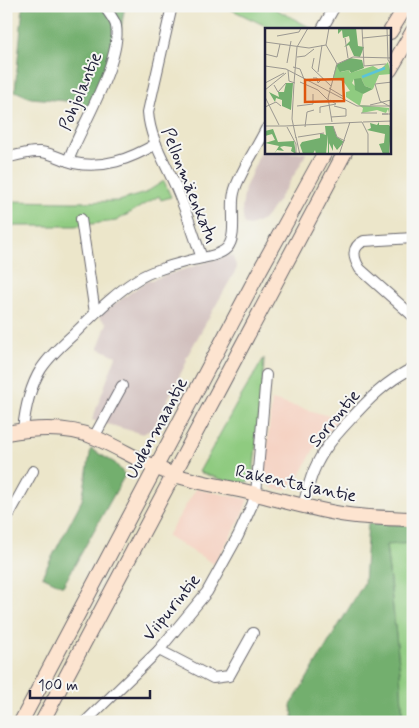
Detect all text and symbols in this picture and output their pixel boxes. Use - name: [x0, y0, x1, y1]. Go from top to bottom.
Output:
- inset map: [265, 28, 392, 154]
- street label: Pohjolantie: [54, 48, 108, 134]
- street label: Pellonmäenkatu: [155, 124, 223, 247]
- street label: Uudenmaantie: [120, 373, 194, 483]
- street label: Sorrontie: [303, 384, 366, 453]
- street label: Rakentajantie: [233, 459, 359, 509]
- street label: Viipurintie: [137, 569, 206, 646]
- scale bar: [30, 668, 150, 700]
- text: 100 m: [38, 676, 78, 696]

